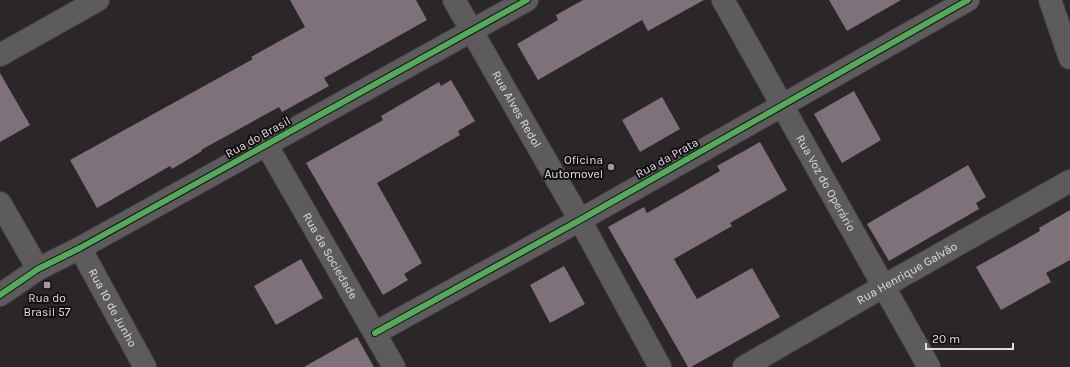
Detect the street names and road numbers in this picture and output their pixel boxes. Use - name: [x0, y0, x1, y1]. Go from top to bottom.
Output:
- street label: Rua Alves Redol: [489, 68, 544, 150]
- street label: Rua do Brasil: [223, 113, 293, 161]
- street label: Rua Voz do Operário: [793, 132, 858, 234]
- street label: Rua da Prata: [633, 135, 701, 181]
- street label: Rua da Sociedade: [300, 210, 361, 302]
- street label: Rua Henrique Galvão: [854, 239, 960, 307]
- street label: Rua 10 de Junho: [86, 266, 140, 349]

